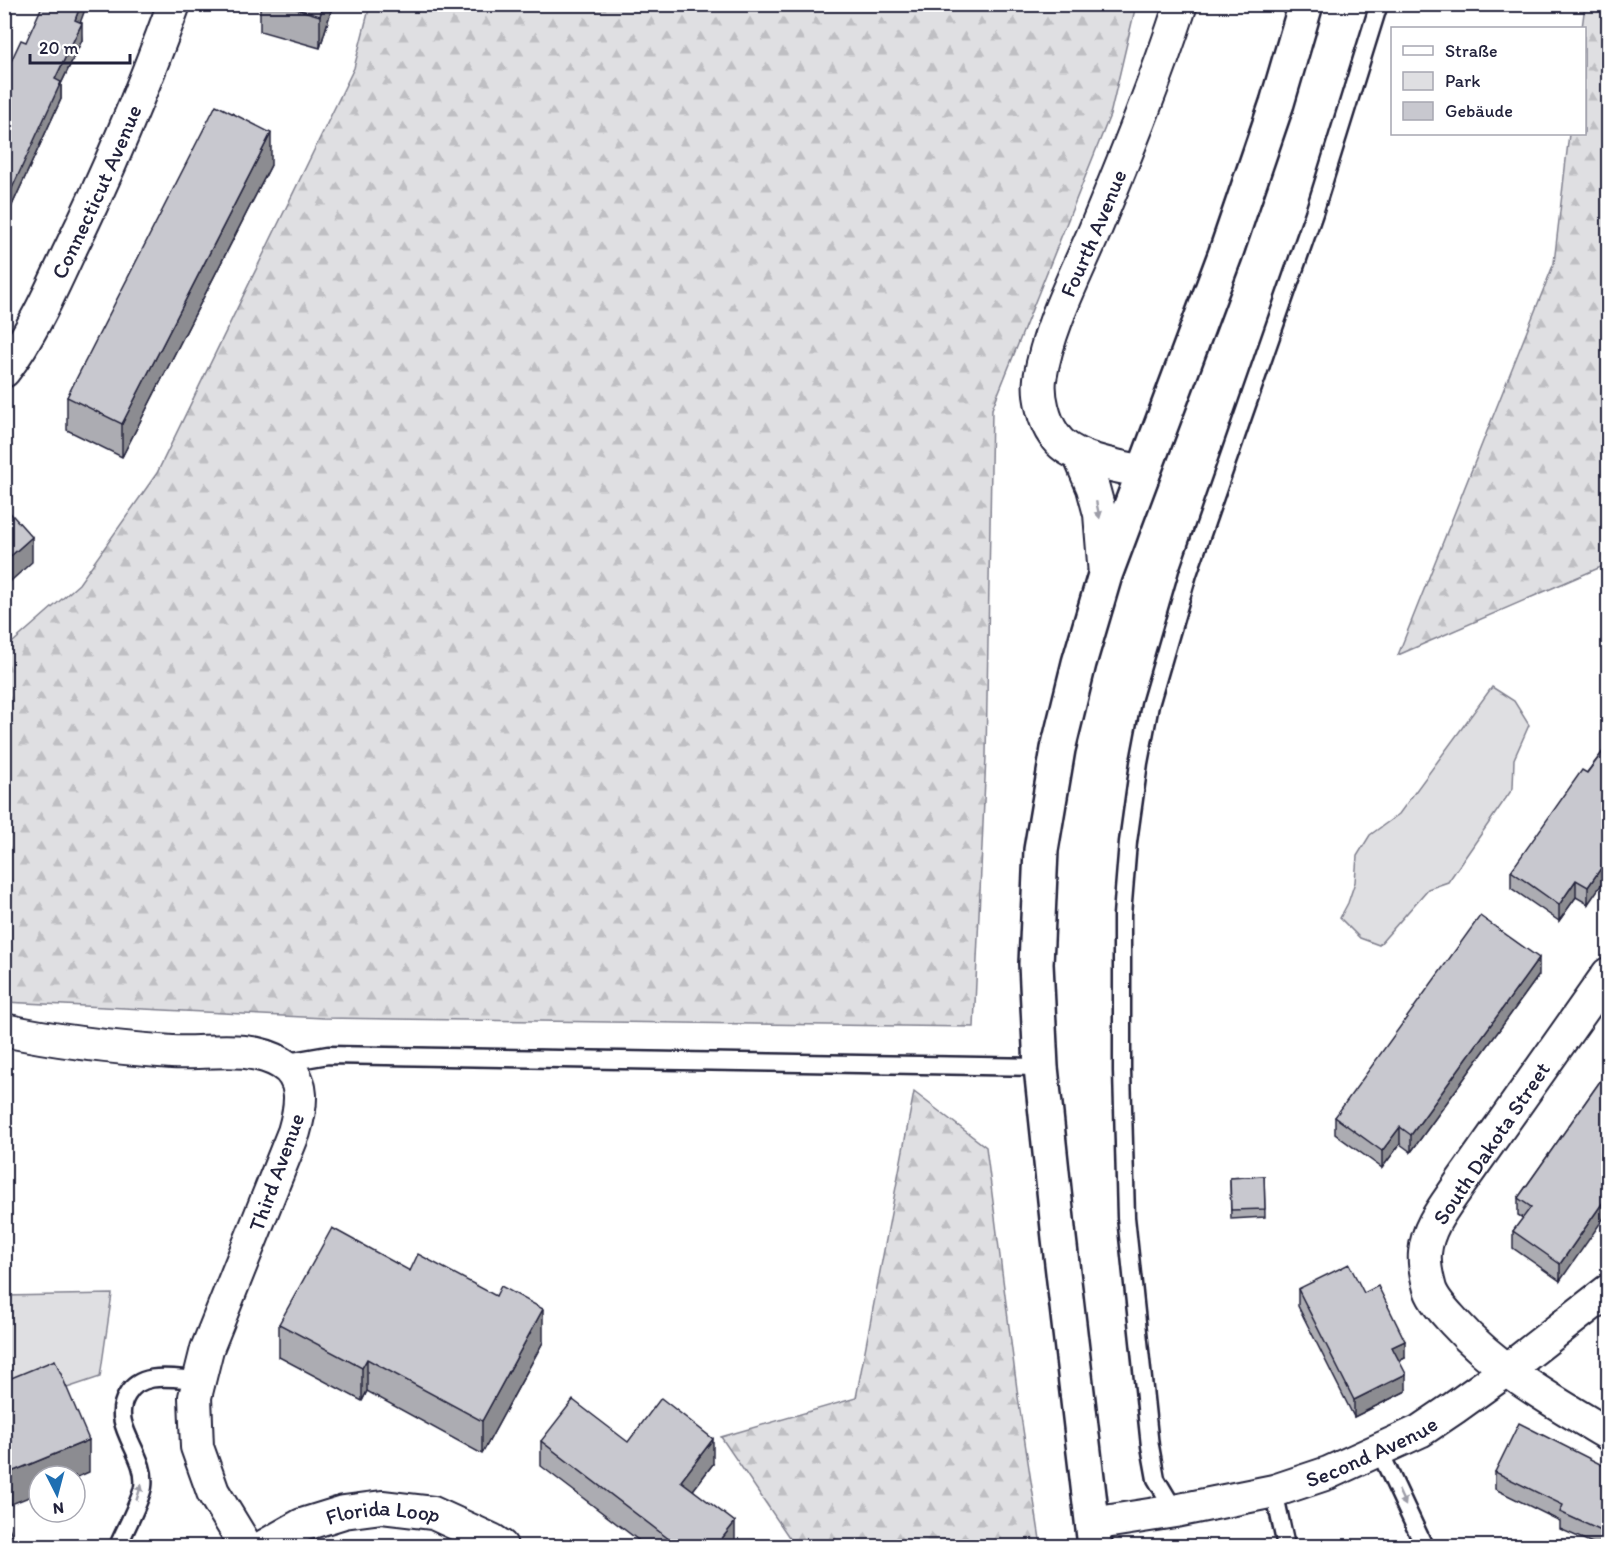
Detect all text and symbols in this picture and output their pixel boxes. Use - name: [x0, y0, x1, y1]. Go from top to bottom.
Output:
- scale bar: [30, 27, 130, 65]
- legend: [1391, 27, 1586, 135]
- text: 20 m: [39, 37, 79, 59]
- text: Straße: [1445, 40, 1498, 62]
- text: Park: [1445, 70, 1480, 92]
- text: Gebäude: [1445, 100, 1513, 122]
- street label: Connecticut Avenue: [45, 101, 148, 283]
- street label: Fourth Avenue: [1054, 165, 1132, 301]
- one-way arrow: [1094, 501, 1103, 520]
- street label: South Dakota Street: [1427, 1057, 1556, 1230]
- street label: Third Avenue: [243, 1109, 310, 1235]
- street label: Second Avenue: [1302, 1410, 1443, 1494]
- north arrow: [27, 1464, 87, 1524]
- one-way arrow: [135, 1483, 144, 1501]
- one-way arrow: [1397, 1490, 1406, 1507]
- street label: Florida Loop: [322, 1494, 446, 1531]
- text: N: [52, 1498, 65, 1518]

